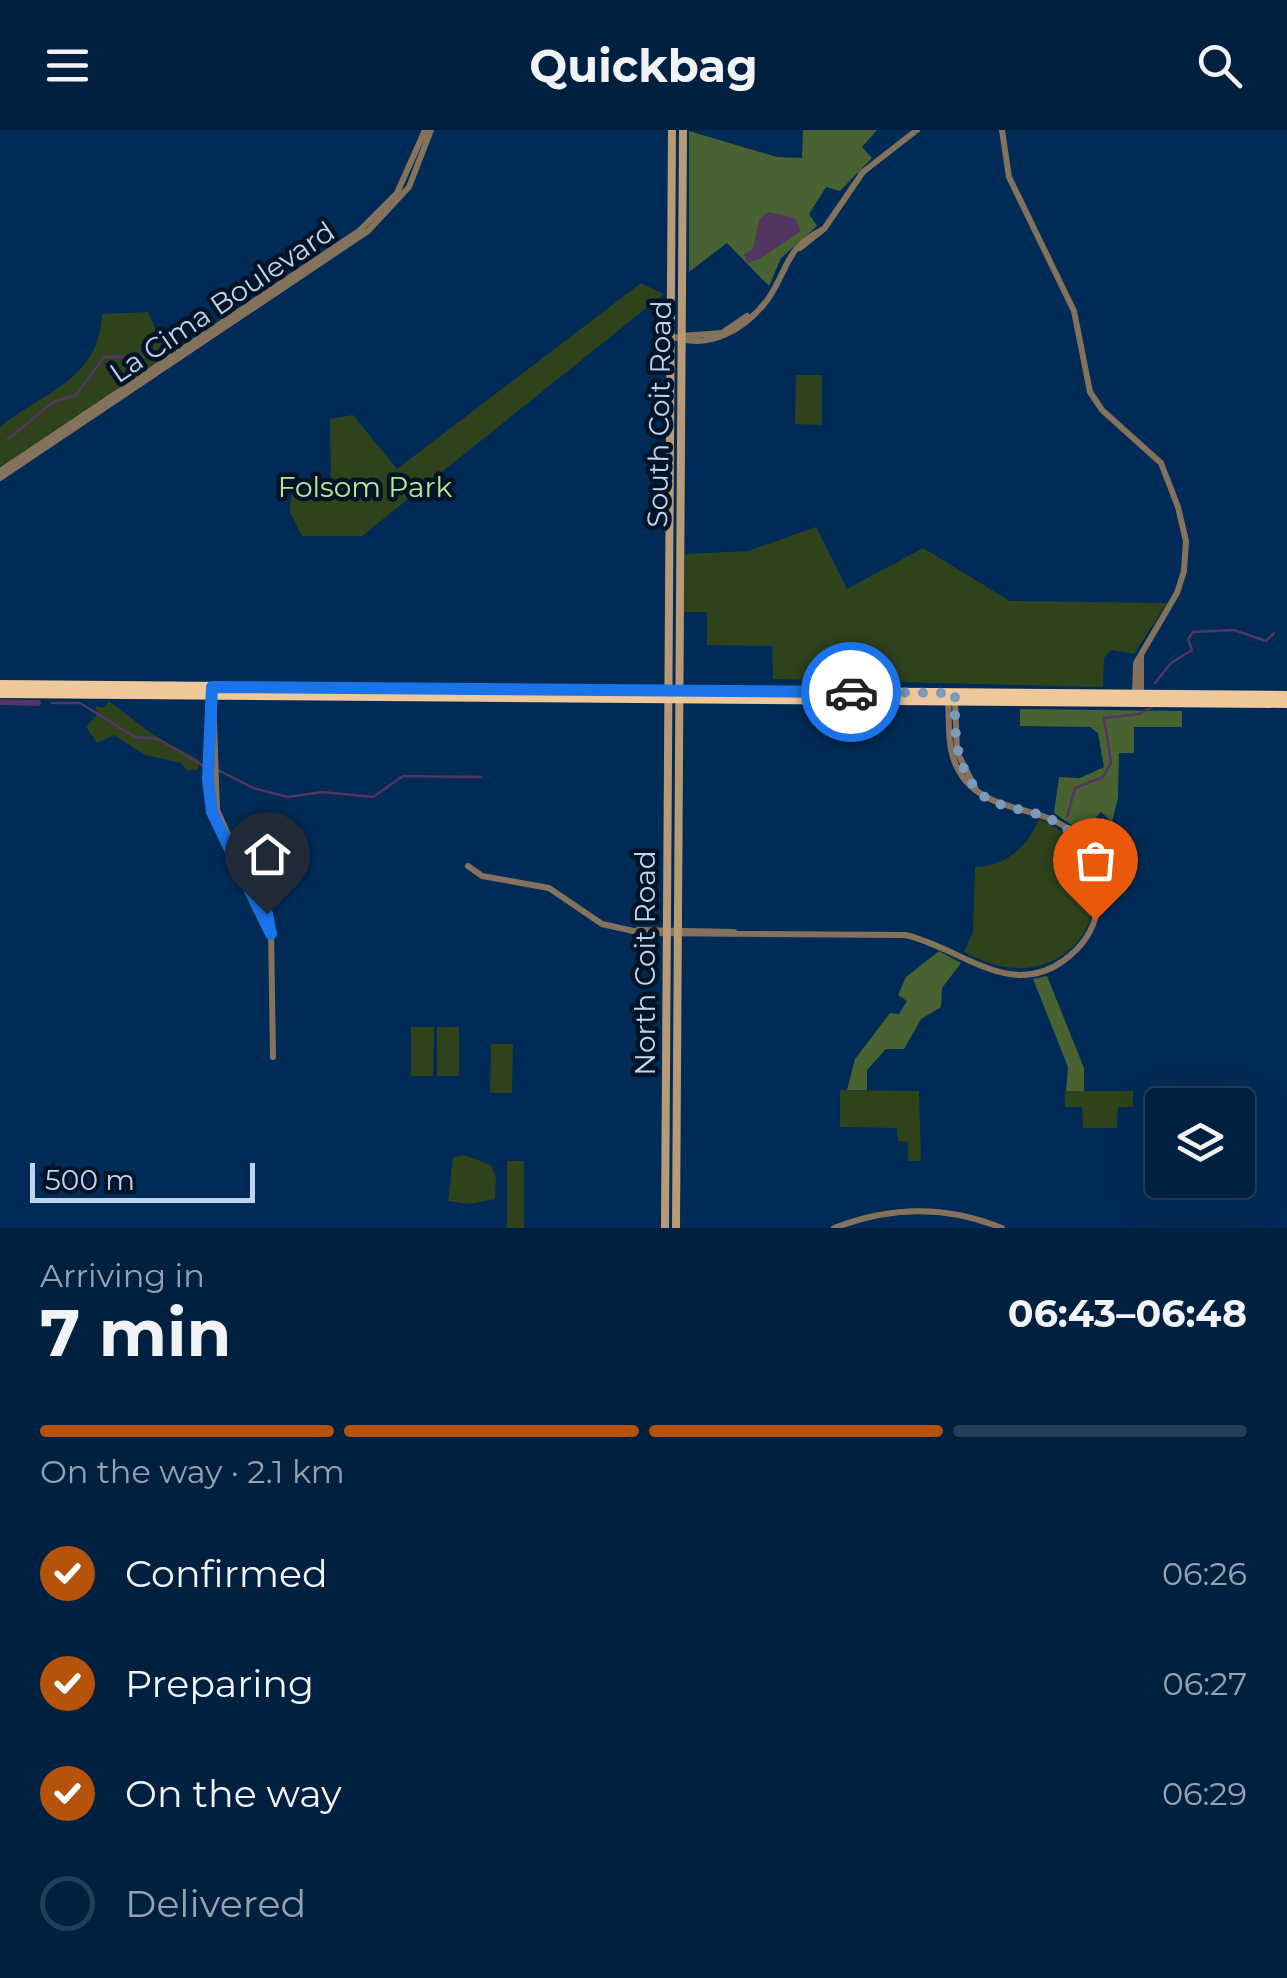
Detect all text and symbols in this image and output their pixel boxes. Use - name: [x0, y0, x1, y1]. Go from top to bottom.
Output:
- icon: menu: [40, 38, 95, 93]
- text: Quickbag: [529, 38, 758, 93]
- icon: search: [1192, 38, 1247, 93]
- street label: La Cima Boulevard: [103, 214, 341, 390]
- street label: South Coit Road: [640, 300, 678, 528]
- park label: Folsom Park: [278, 470, 453, 504]
- courier: [801, 642, 901, 742]
- icon: car: [824, 665, 879, 720]
- pin: [225, 812, 310, 915]
- pin: [1053, 818, 1138, 921]
- icon: home: [240, 827, 295, 882]
- icon: bag: [1068, 833, 1123, 888]
- street label: North Coit Road: [628, 850, 662, 1076]
- map controls: [1145, 1088, 1255, 1198]
- button: layers: [1145, 1088, 1255, 1198]
- scale bar: [30, 1158, 255, 1202]
- text: 500 m: [45, 1163, 135, 1197]
- text: Arriving in: [40, 1256, 205, 1295]
- text: 06:43–06:48: [1008, 1290, 1247, 1337]
- text: 7 min: [40, 1293, 231, 1372]
- text: On the way · 2.1 km: [40, 1452, 345, 1491]
- icon: check: [40, 1546, 95, 1601]
- text: Confirmed: [125, 1550, 328, 1597]
- text: 06:26: [1162, 1554, 1247, 1593]
- icon: check: [40, 1656, 95, 1711]
- text: Preparing: [125, 1660, 314, 1707]
- text: 06:27: [1163, 1664, 1247, 1703]
- icon: check: [40, 1766, 95, 1821]
- text: On the way: [125, 1770, 342, 1817]
- text: 06:29: [1162, 1774, 1247, 1813]
- text: Delivered: [125, 1880, 306, 1927]

